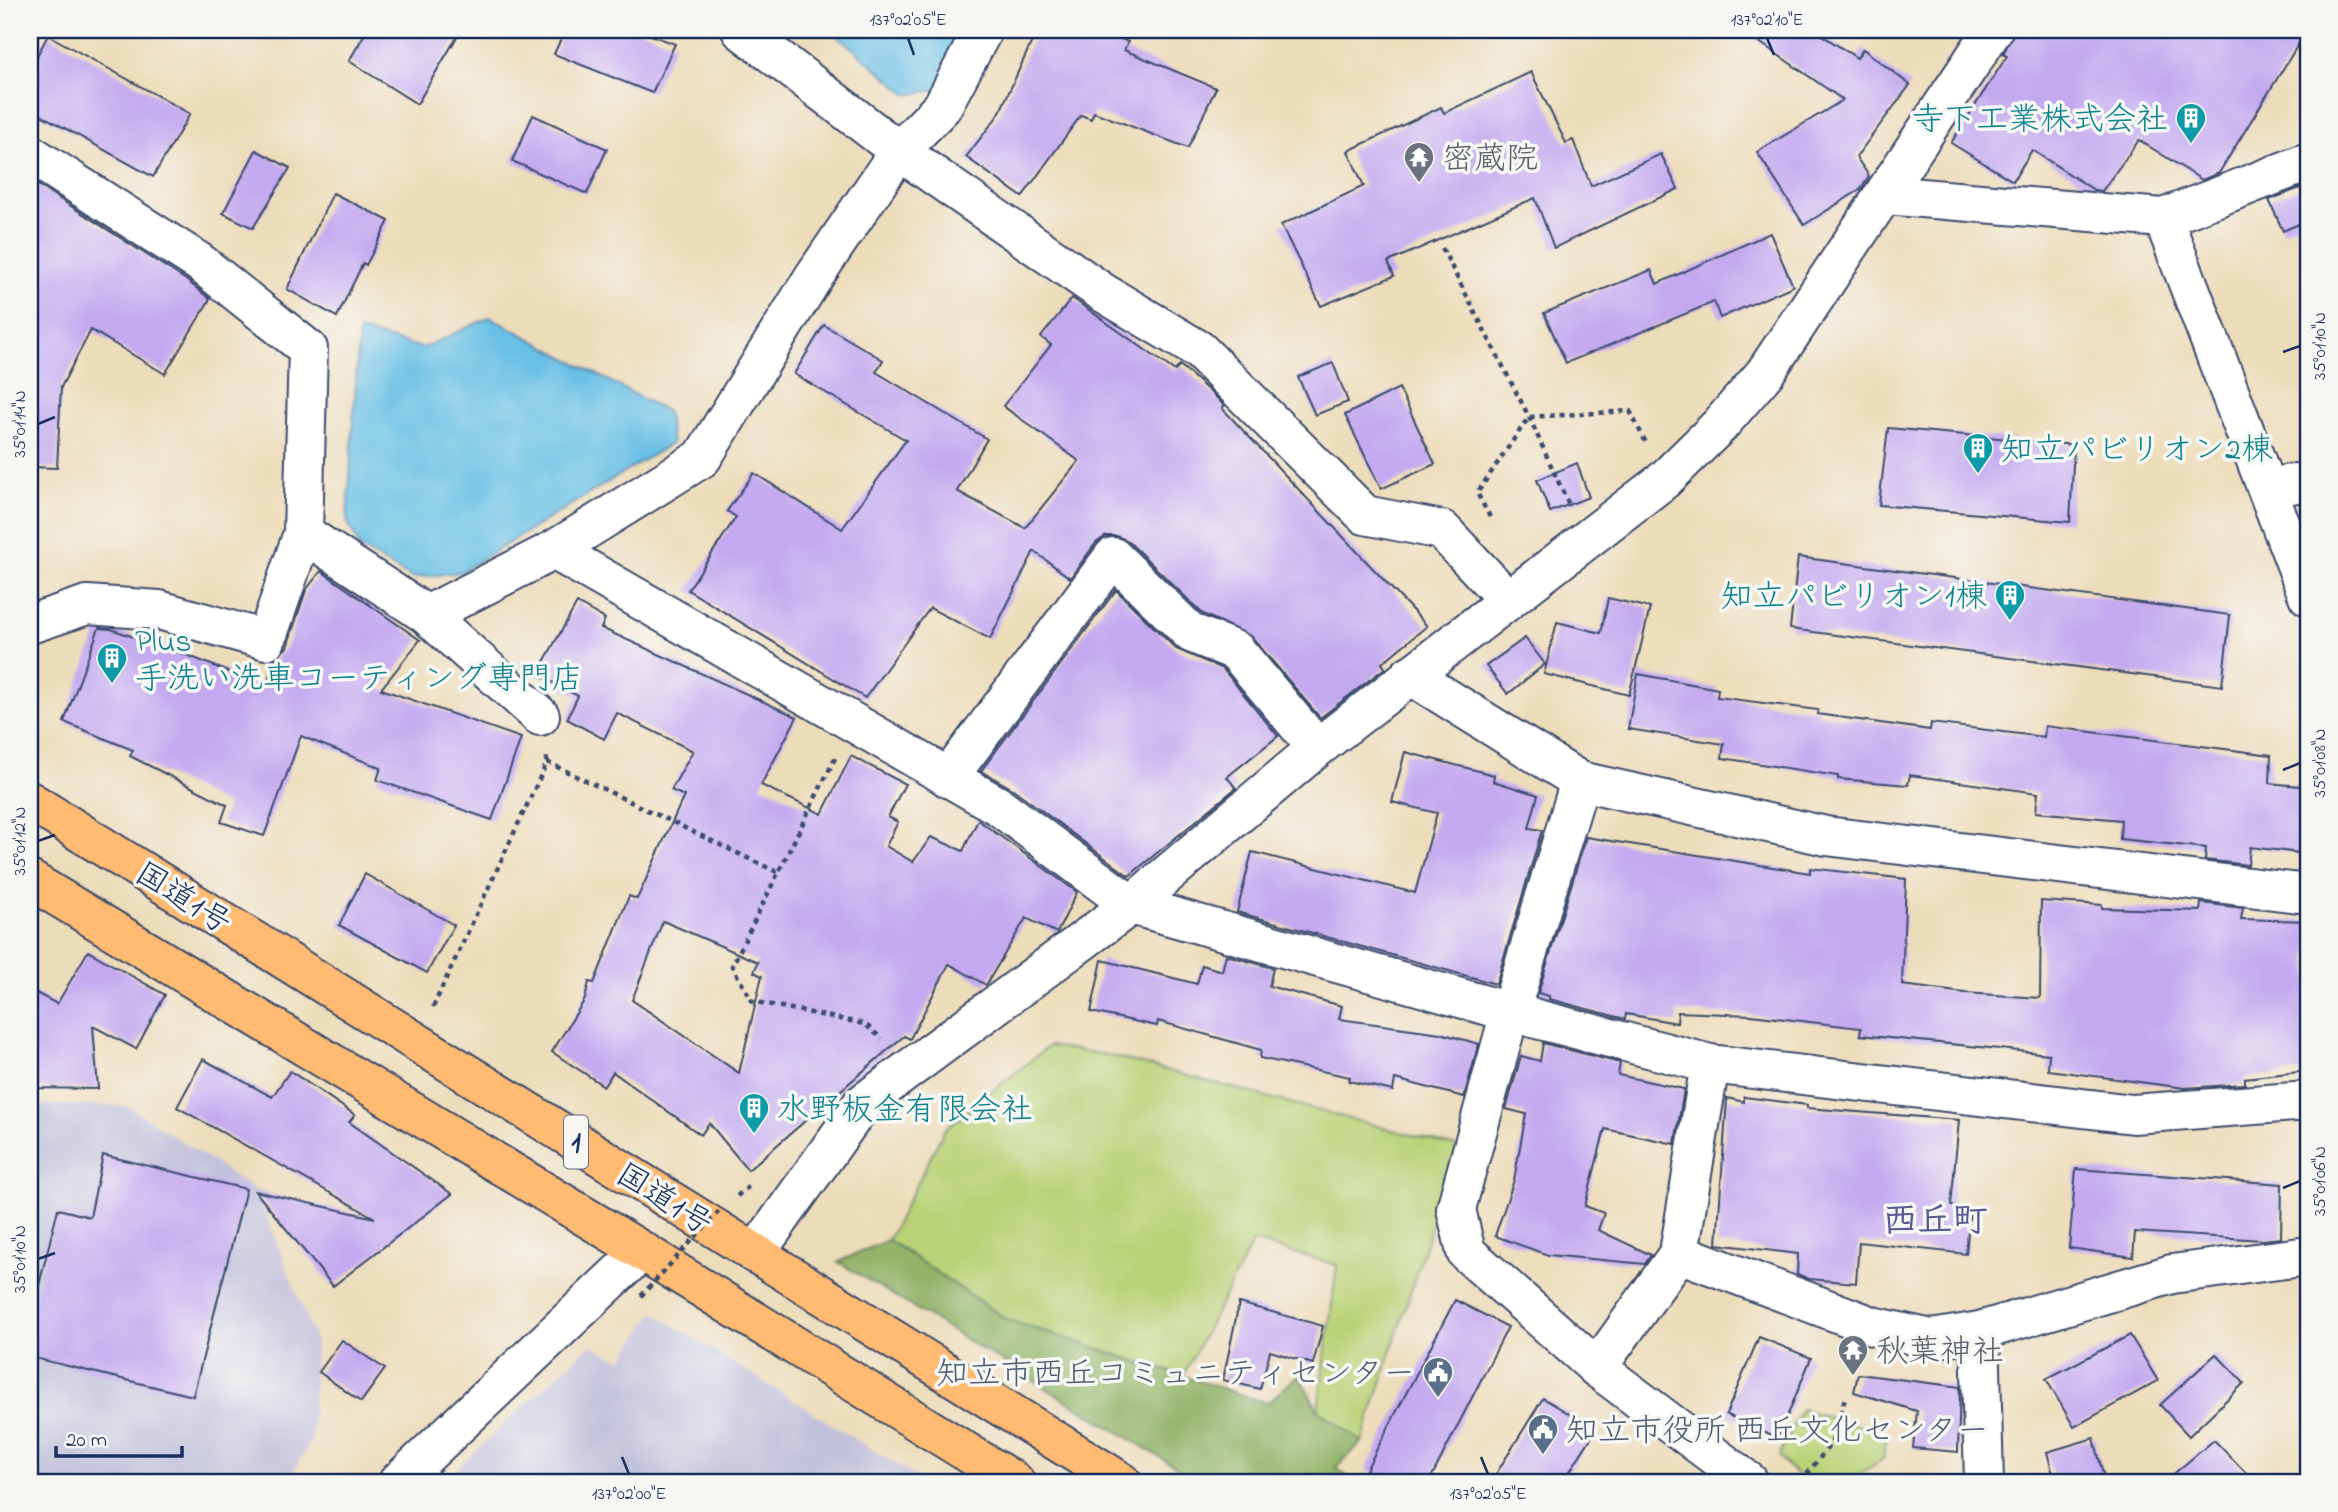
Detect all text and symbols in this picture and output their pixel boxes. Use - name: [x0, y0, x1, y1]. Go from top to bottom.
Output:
- text: 137°02'05"E: [869, 8, 947, 34]
- text: 137°02'10"E: [1731, 8, 1803, 34]
- place label: 寺下工業株式会社: [1912, 98, 2168, 145]
- building icon: 寺下工業株式会社: [2174, 101, 2208, 145]
- place label: 密蔵院: [1442, 137, 1538, 184]
- temple icon: 密蔵院: [1402, 140, 1436, 184]
- text: 35°01'10"N: [2308, 312, 2334, 380]
- text: 35°01'14"N: [8, 390, 34, 458]
- place label: 知立パビリオン2棟: [2001, 428, 2273, 475]
- building icon: 知立パビリオン2棟: [1961, 431, 1995, 475]
- place label: 知立パビリオン1棟: [1721, 575, 1987, 622]
- building icon: 知立パビリオン1棟: [1993, 578, 2027, 622]
- place label: Plus 手洗い洗車コーティング専門店: [135, 620, 583, 704]
- building icon: Plus 手洗い洗車コーティング専門店: [95, 641, 129, 685]
- text: 35°01'08"N: [2308, 729, 2334, 797]
- text: 35°01'12"N: [8, 807, 34, 875]
- street label: 国道1号: [125, 852, 240, 948]
- place label: 水野板金有限会社: [777, 1088, 1033, 1135]
- building icon: 水野板金有限会社: [737, 1091, 771, 1135]
- road number: 1: [564, 1116, 588, 1168]
- text: 35°01'06"N: [2308, 1146, 2334, 1216]
- street label: 国道1号: [606, 1153, 721, 1249]
- district label: 西丘町: [1882, 1197, 1988, 1248]
- text: 35°01'10"N: [8, 1225, 34, 1293]
- place label: 秋葉神社: [1876, 1330, 2004, 1377]
- temple icon: 秋葉神社: [1836, 1333, 1870, 1377]
- place label: 知立市西丘コミュニティセンター: [936, 1352, 1415, 1399]
- public building icon: 知立市西丘コミュニティセンター: [1421, 1355, 1455, 1399]
- place label: 知立市役所 西丘文化センター: [1566, 1409, 1989, 1456]
- public building icon: 知立市役所 西丘文化センター: [1526, 1412, 1560, 1456]
- scale bar: [56, 1414, 182, 1458]
- text: 20 m: [66, 1426, 107, 1456]
- text: 137°02'00"E: [592, 1482, 666, 1508]
- text: 137°02'05"E: [1449, 1482, 1527, 1508]

